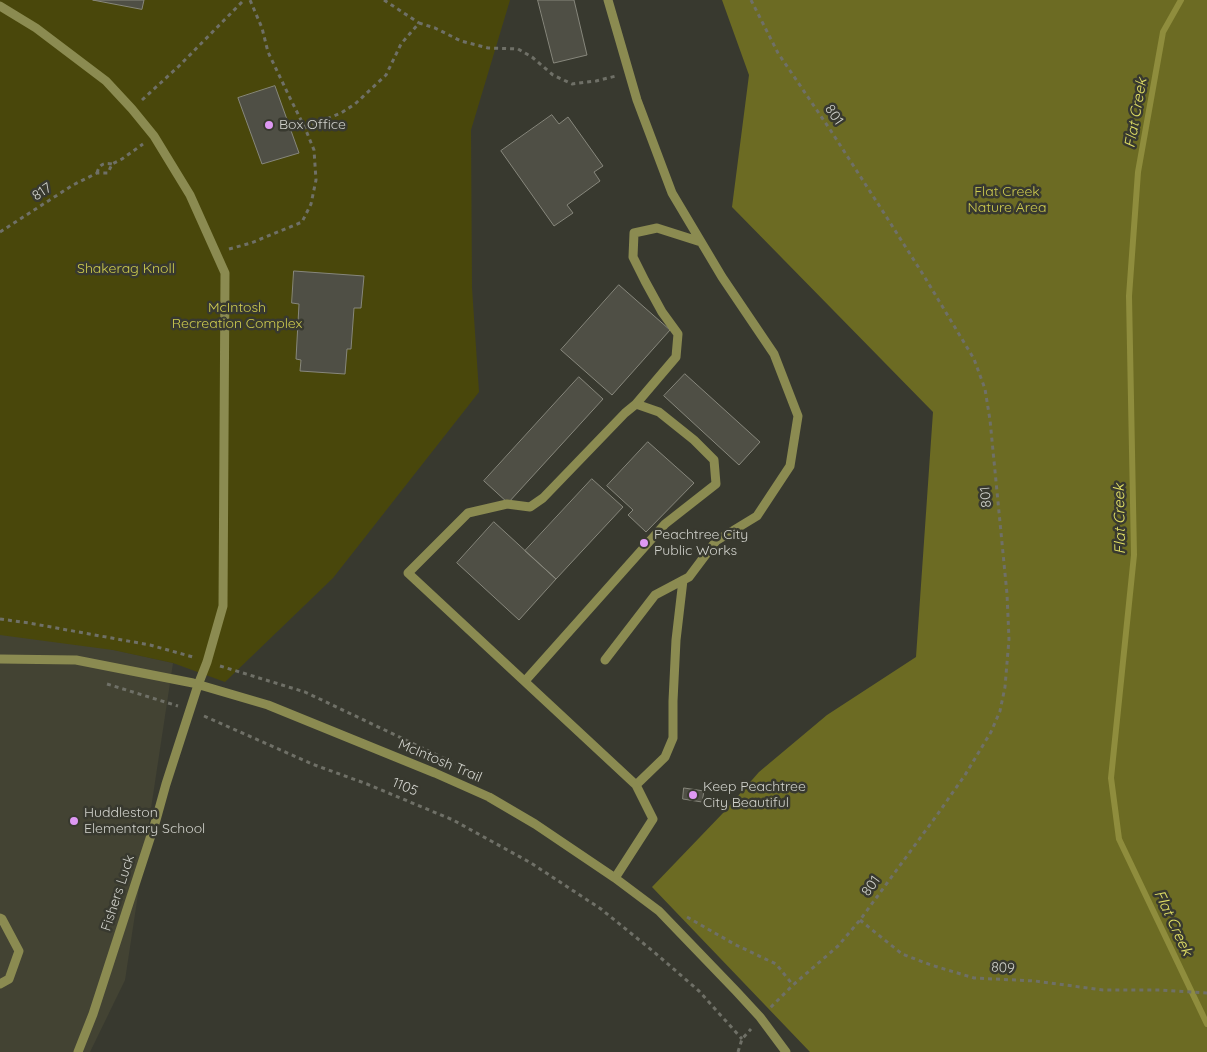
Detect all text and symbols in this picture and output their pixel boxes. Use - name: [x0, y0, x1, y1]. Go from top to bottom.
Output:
- water label: Flat Creek: [1121, 77, 1151, 149]
- street label: 801: [821, 102, 847, 128]
- place label: Box Office: [279, 117, 346, 133]
- marker: Box Office: [263, 119, 275, 131]
- street label: 817: [29, 180, 55, 204]
- park label: Flat Creek Nature Area: [968, 184, 1046, 216]
- park label: Shakerag Knoll: [77, 261, 175, 277]
- park label: McIntosh Recreation Complex: [172, 300, 302, 332]
- water label: Flat Creek: [1110, 484, 1130, 554]
- street label: 801: [977, 486, 995, 508]
- place label: Peachtree City Public Works: [654, 527, 748, 560]
- marker: Peachtree City Public Works: [638, 537, 650, 549]
- street label: McIntosh Trail: [396, 736, 484, 786]
- street label: 1105: [390, 774, 420, 800]
- place label: Keep Peachtree City Beautiful: [703, 779, 806, 812]
- marker: Keep Peachtree City Beautiful: [687, 789, 699, 801]
- place label: Huddleston Elementary School: [84, 805, 205, 838]
- marker: Huddleston Elementary School: [68, 815, 80, 827]
- street label: Fishers Luck: [98, 853, 138, 933]
- street label: 801: [858, 873, 884, 899]
- water label: Flat Creek: [1150, 887, 1196, 959]
- street label: 809: [991, 959, 1015, 977]

